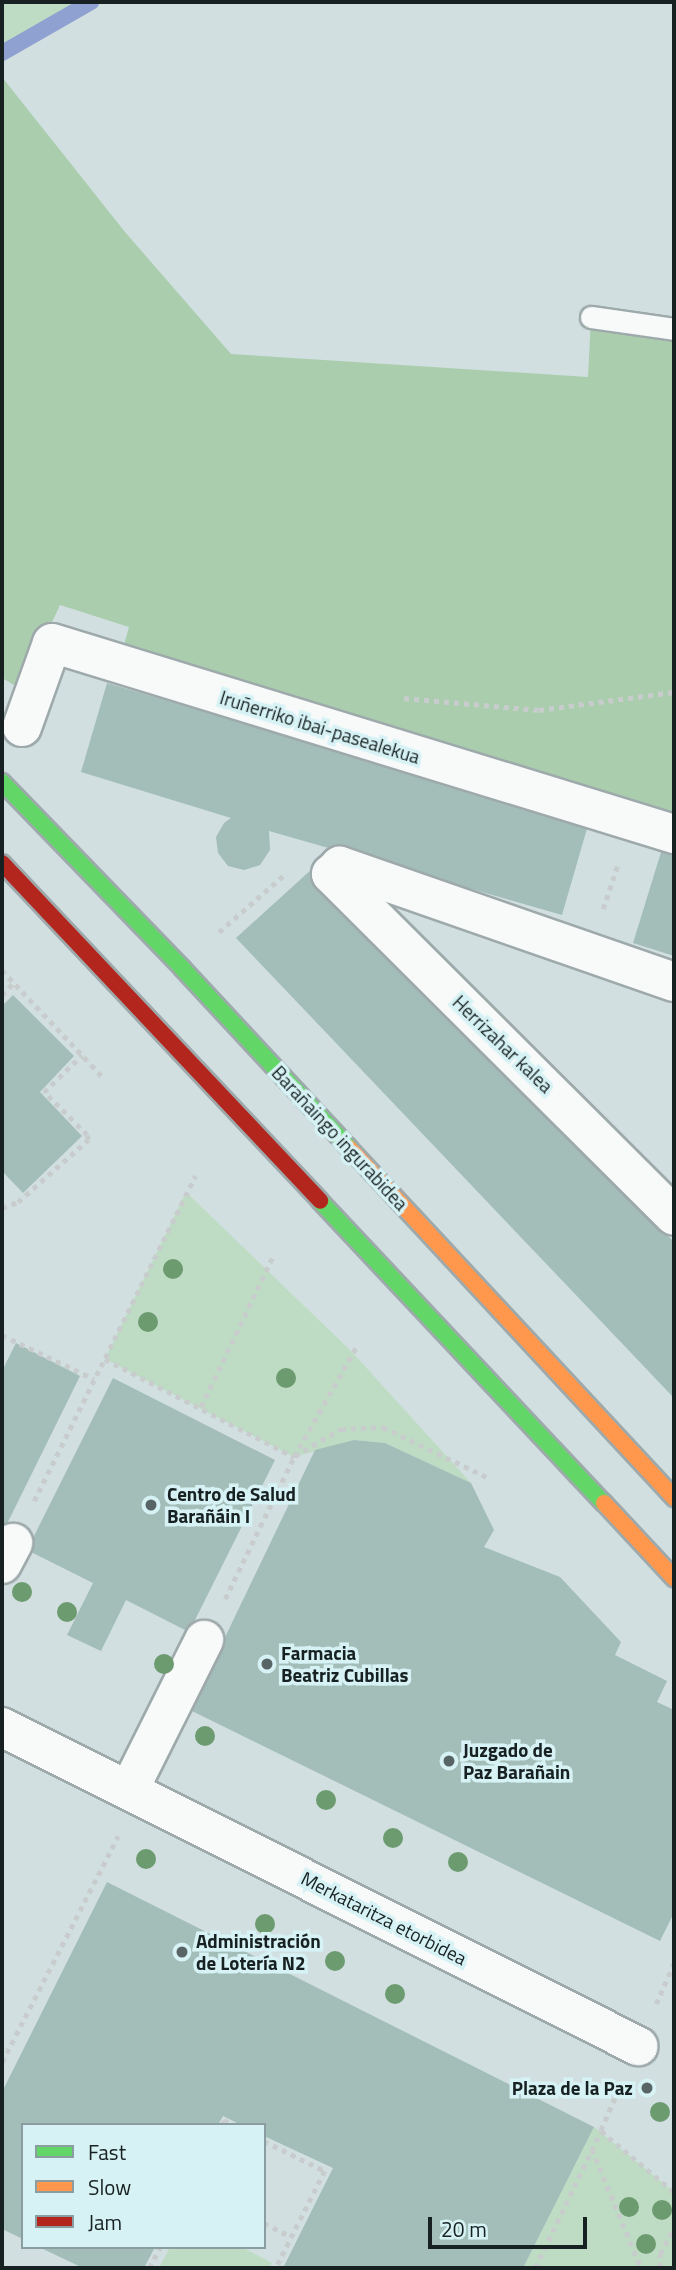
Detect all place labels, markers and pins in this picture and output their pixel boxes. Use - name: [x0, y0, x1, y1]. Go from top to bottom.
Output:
- place label: Centro de Salud Barañáin I: [167, 1483, 296, 1527]
- marker: Centro de Salud Barañáin I: [141, 1495, 161, 1515]
- place label: Farmacia Beatriz Cubillas: [281, 1642, 409, 1686]
- marker: Farmacia Beatriz Cubillas: [259, 1656, 275, 1672]
- place label: Juzgado de Paz Barañain: [463, 1739, 570, 1783]
- marker: Juzgado de Paz Barañain: [441, 1753, 457, 1769]
- place label: Administración de Lotería N2: [196, 1930, 321, 1974]
- marker: Administración de Lotería N2: [174, 1944, 190, 1960]
- place label: Plaza de la Paz: [512, 2077, 633, 2099]
- marker: Plaza de la Paz: [639, 2080, 655, 2096]

